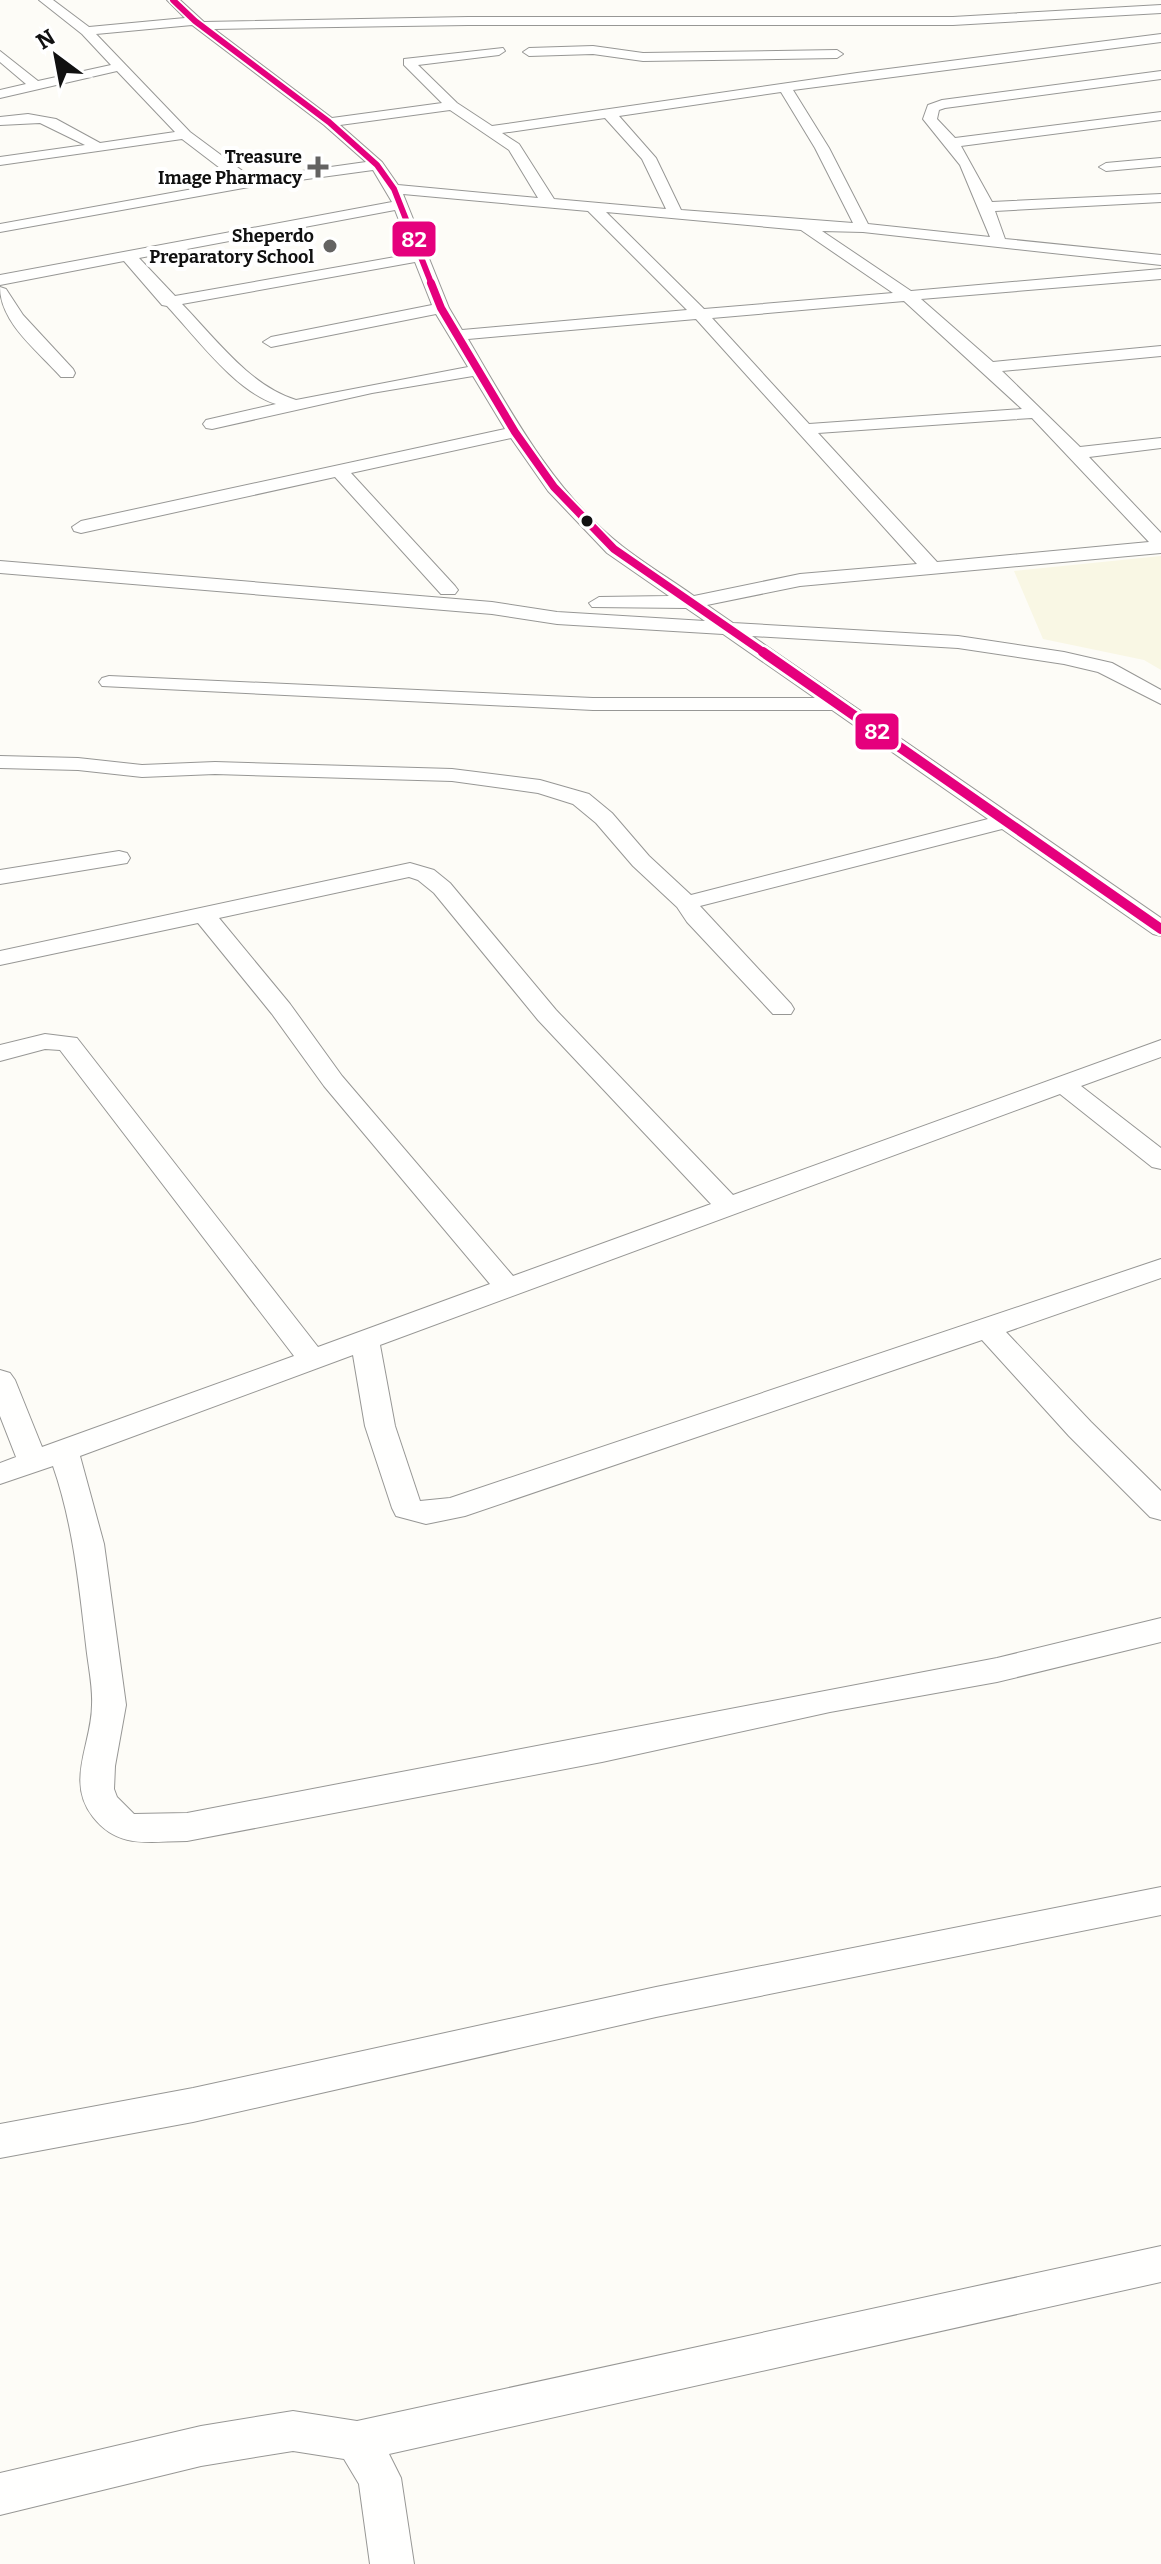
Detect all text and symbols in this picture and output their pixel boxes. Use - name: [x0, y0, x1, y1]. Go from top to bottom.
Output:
- north arrow: [16, 16, 96, 96]
- text: N: [31, 24, 60, 55]
- place label: Treasure Image Pharmacy: [158, 146, 303, 189]
- marker: Treasure Image Pharmacy: [309, 158, 327, 176]
- line badge: 82: [391, 220, 437, 258]
- place label: Sheperdo Preparatory School: [149, 225, 314, 268]
- text: 82: [401, 226, 427, 253]
- marker: Sheperdo Preparatory School: [321, 237, 339, 255]
- unlabelled marker: [579, 513, 595, 529]
- line badge: 82: [854, 712, 900, 751]
- text: 82: [864, 718, 890, 745]

